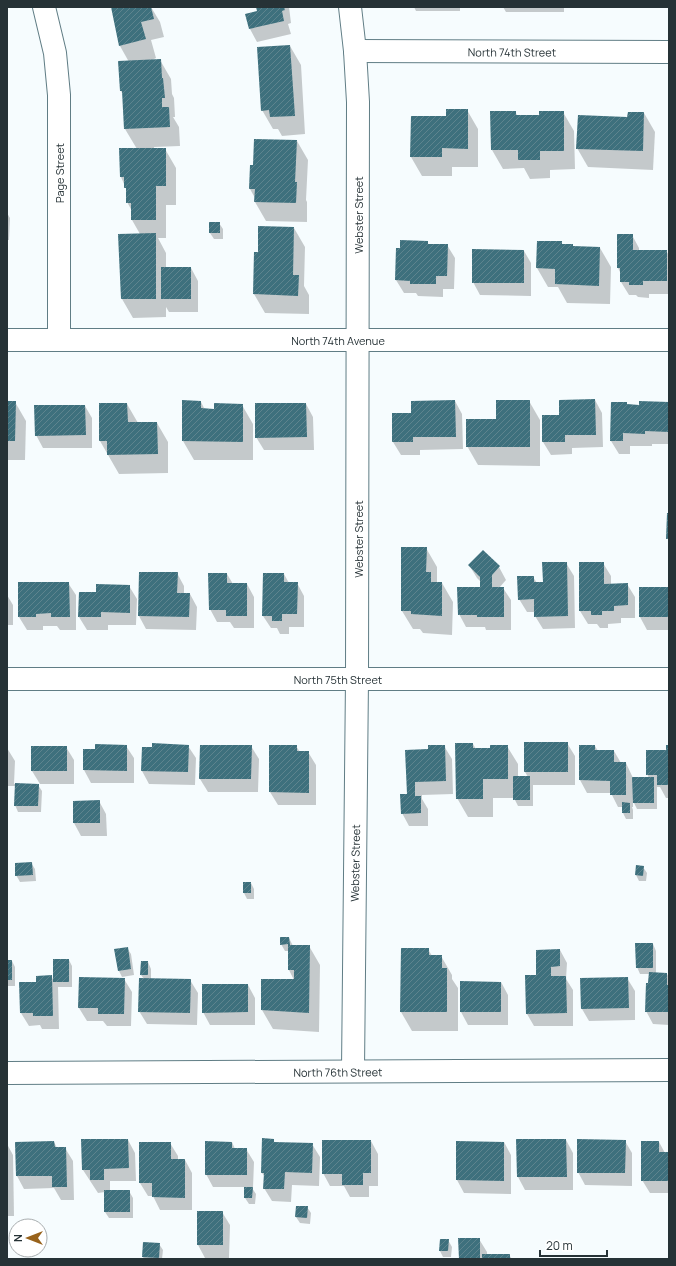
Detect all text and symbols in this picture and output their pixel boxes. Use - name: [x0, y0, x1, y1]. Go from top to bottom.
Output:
- street label: North 74th Street: [468, 44, 556, 59]
- street label: Page Street: [52, 143, 67, 203]
- street label: Webster Street: [351, 176, 366, 254]
- street label: North 74th Avenue: [291, 333, 385, 348]
- street label: Webster Street: [351, 500, 366, 578]
- street label: North 75th Street: [294, 672, 382, 687]
- street label: Webster Street: [347, 824, 363, 902]
- street label: North 76th Street: [293, 1064, 383, 1079]
- north arrow: [8, 1218, 48, 1258]
- scale bar: [540, 1232, 607, 1258]
- text: N: [10, 1234, 25, 1242]
- text: 20 m: [546, 1237, 573, 1254]

